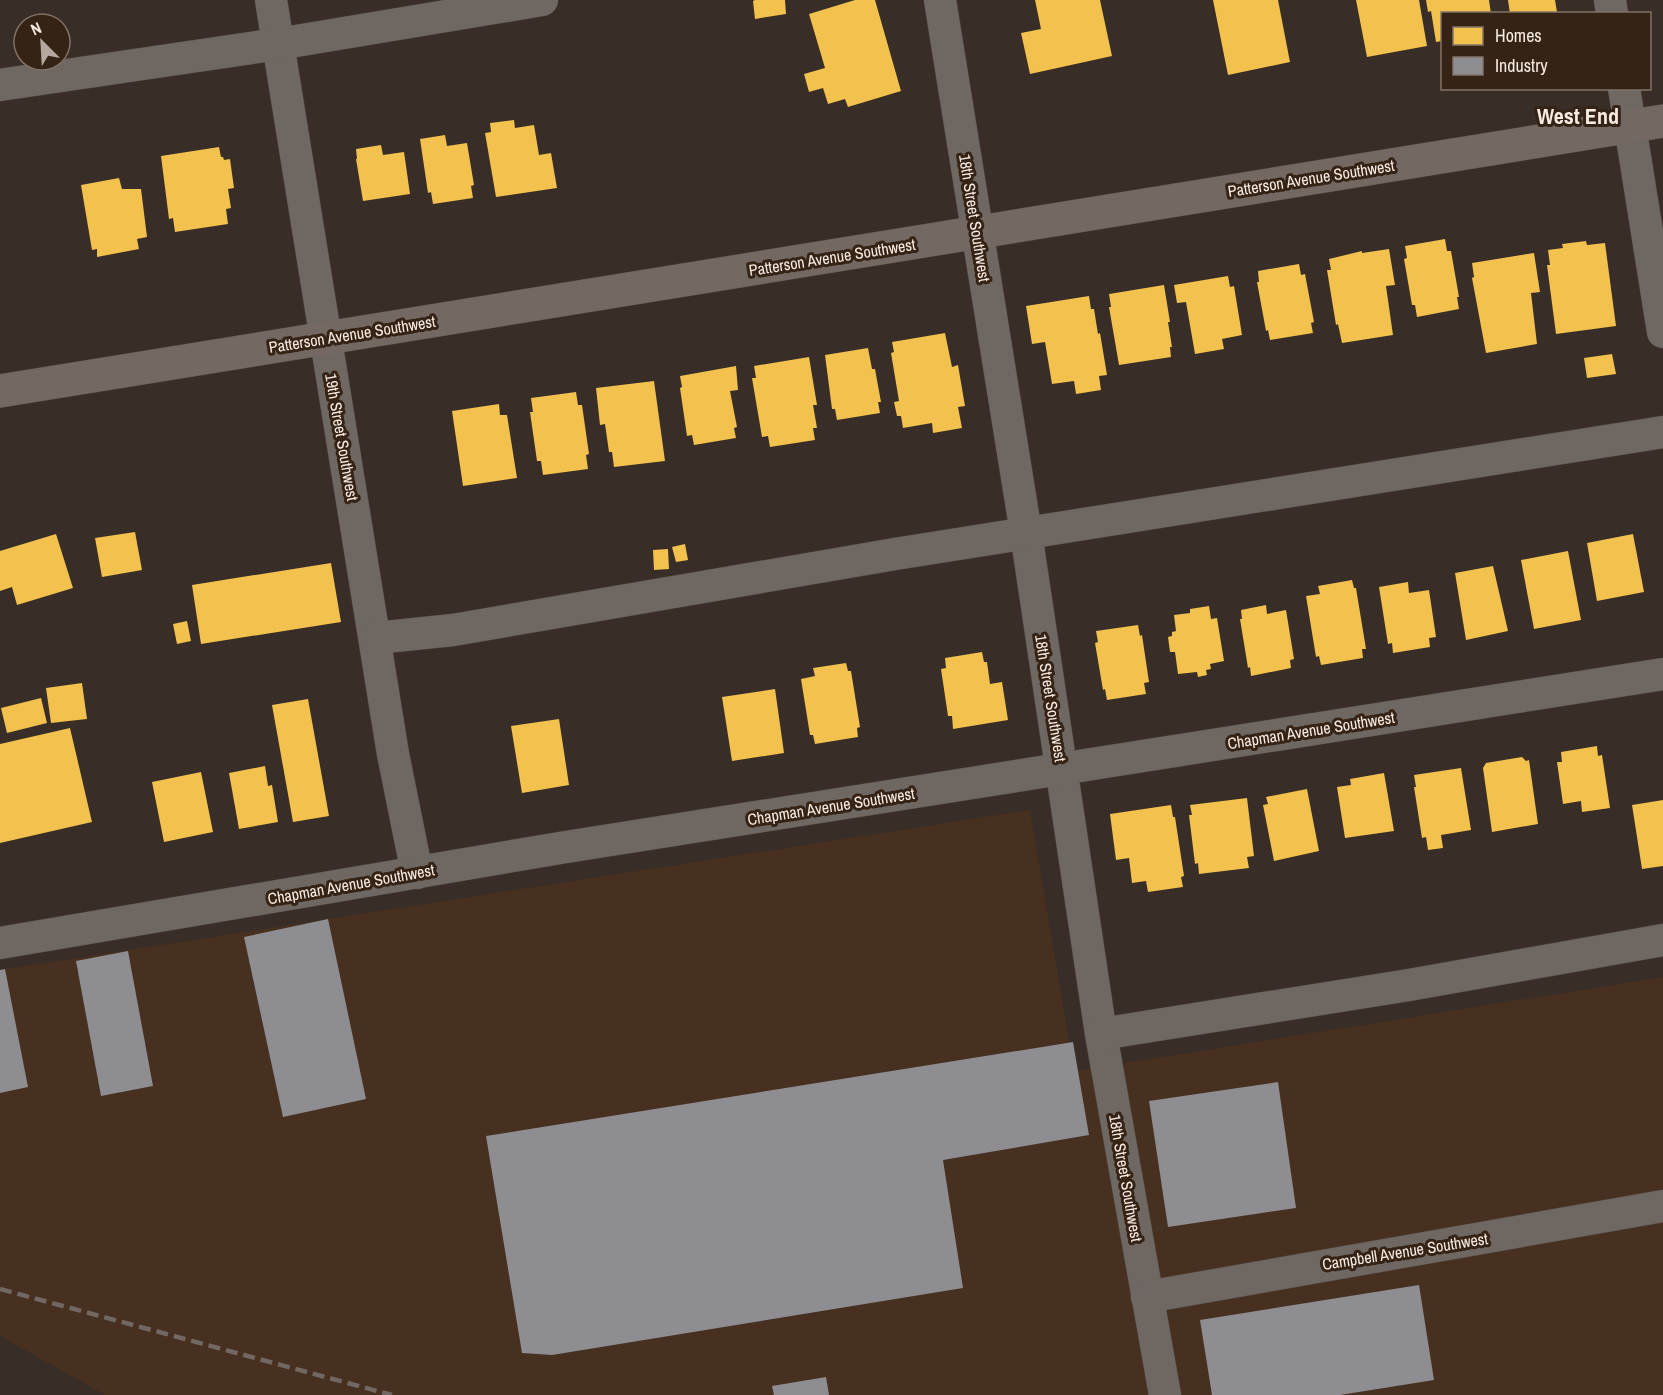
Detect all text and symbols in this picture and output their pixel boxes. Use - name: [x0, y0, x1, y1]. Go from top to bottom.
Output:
- north arrow: [12, 12, 72, 72]
- legend: [1441, 12, 1651, 90]
- text: N: [27, 16, 45, 40]
- text: Homes: [1495, 23, 1542, 48]
- text: Industry: [1495, 53, 1548, 78]
- district label: West End: [1537, 101, 1619, 131]
- street label: 18th Street Southwest: [954, 153, 996, 284]
- street label: Patterson Avenue Southwest: [1226, 154, 1396, 202]
- street label: Patterson Avenue Southwest: [747, 233, 917, 281]
- street label: Patterson Avenue Southwest: [267, 310, 437, 358]
- street label: 19th Street Southwest: [320, 372, 364, 503]
- street label: 18th Street Southwest: [1030, 633, 1072, 764]
- street label: Chapman Avenue Southwest: [1226, 706, 1397, 754]
- street label: Chapman Avenue Southwest: [746, 782, 917, 830]
- street label: Chapman Avenue Southwest: [266, 858, 436, 910]
- street label: 18th Street Southwest: [1104, 1113, 1148, 1244]
- street label: Campbell Avenue Southwest: [1321, 1227, 1490, 1275]

